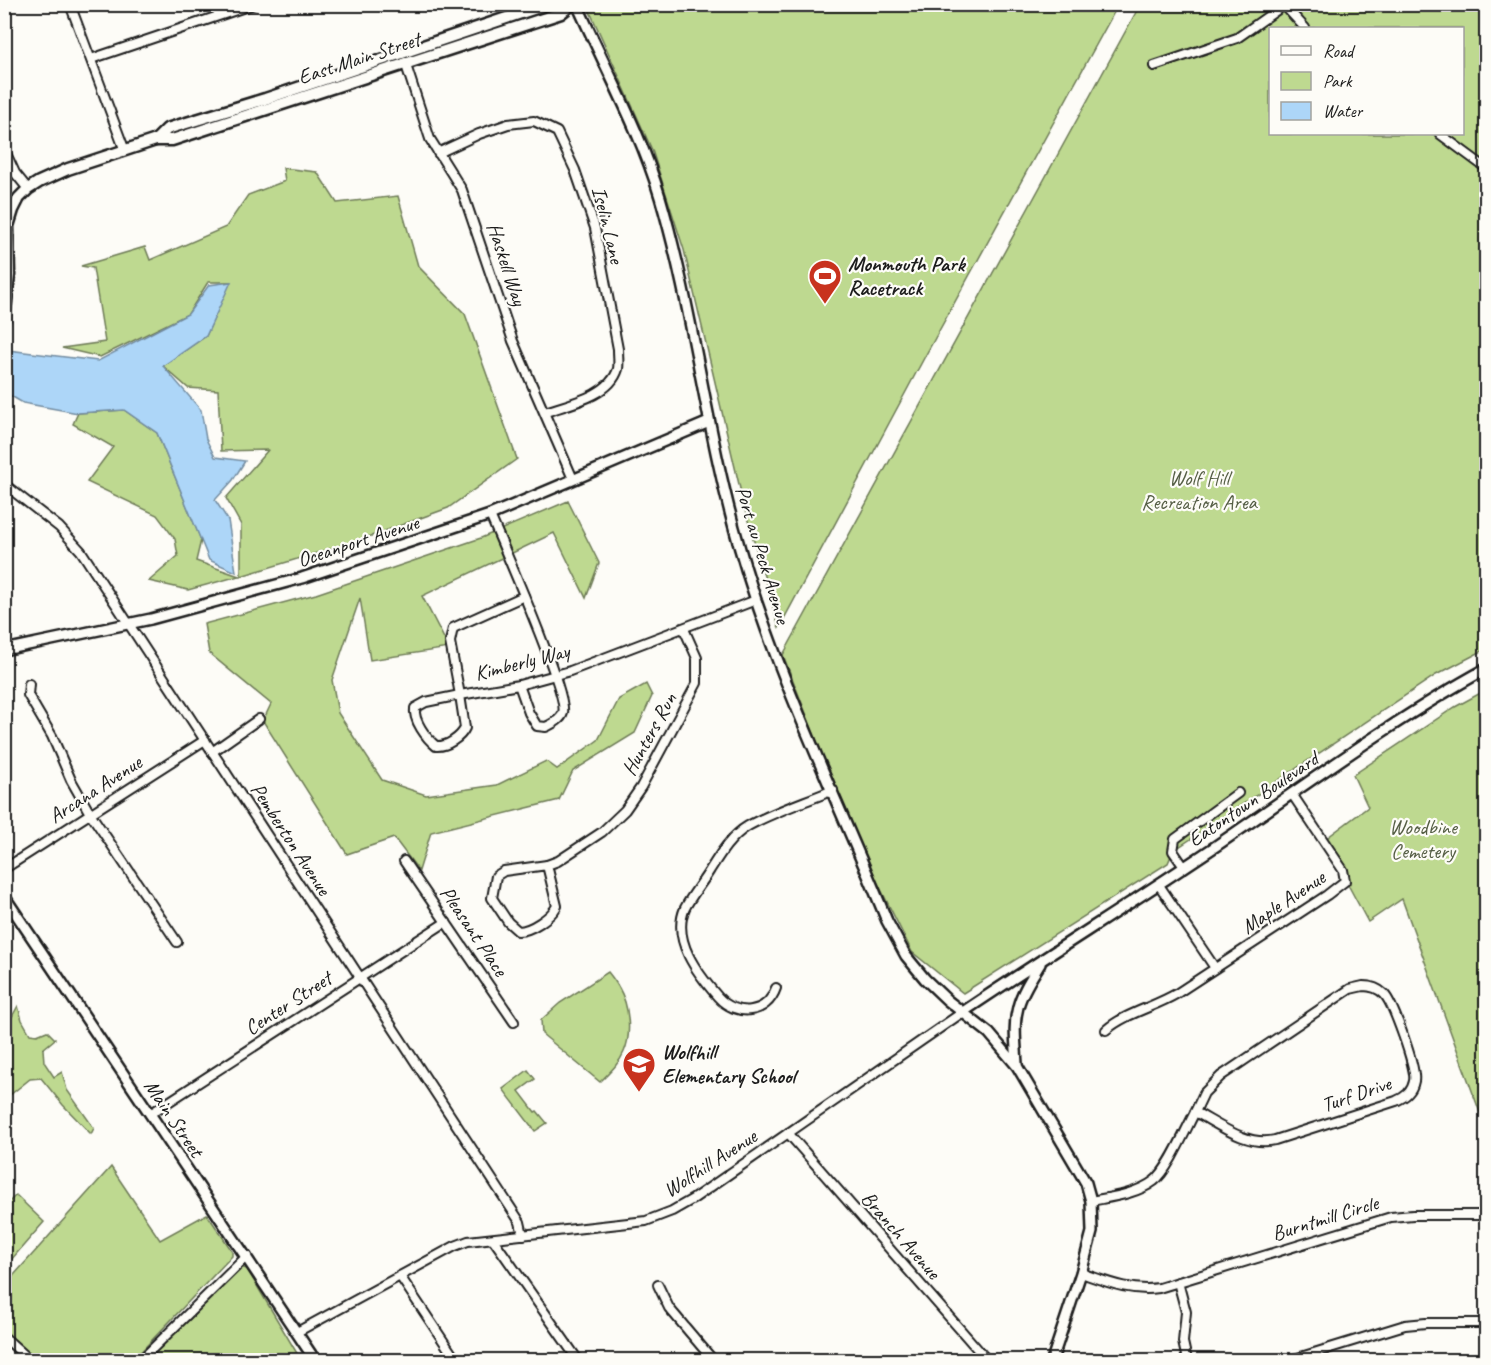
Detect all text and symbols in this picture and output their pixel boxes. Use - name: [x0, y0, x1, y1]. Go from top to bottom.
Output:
- street label: East Main Street: [295, 25, 426, 90]
- legend: [1269, 27, 1464, 135]
- text: Road: [1323, 40, 1356, 62]
- text: Park: [1323, 70, 1353, 92]
- text: Water: [1323, 100, 1364, 122]
- street label: Iselin Lane: [586, 184, 631, 268]
- street label: Haskell Way: [481, 219, 533, 311]
- place label: Monmouth Park Racetrack: [848, 251, 967, 301]
- sports icon: Monmouth Park Racetrack: [807, 258, 843, 305]
- park label: Wolf Hill Recreation Area: [1141, 465, 1258, 515]
- street label: Port au Peck Avenue: [730, 483, 797, 629]
- street label: Oceanport Avenue: [294, 509, 423, 573]
- street label: Kimberly Way: [472, 637, 574, 686]
- street label: Hunters Run: [616, 688, 683, 780]
- street label: Eatontown Boulevard: [1183, 744, 1326, 852]
- street label: Arcana Avenue: [44, 749, 147, 829]
- street label: Pemberton Avenue: [245, 778, 338, 901]
- park label: Woodbine Cemetery: [1389, 814, 1459, 864]
- street label: Maple Avenue: [1236, 864, 1331, 940]
- street label: Pleasant Place: [434, 881, 514, 982]
- street label: Center Street: [240, 964, 339, 1041]
- place label: Wolfhill Elementary School: [662, 1039, 800, 1089]
- school or university icon: Wolfhill Elementary School: [621, 1046, 657, 1093]
- street label: Turf Drive: [1318, 1070, 1395, 1118]
- street label: Main Street: [139, 1074, 211, 1163]
- street label: Wolfhill Avenue: [658, 1123, 763, 1203]
- street label: Branch Avenue: [856, 1186, 947, 1285]
- street label: Burntmill Circle: [1269, 1189, 1383, 1246]

